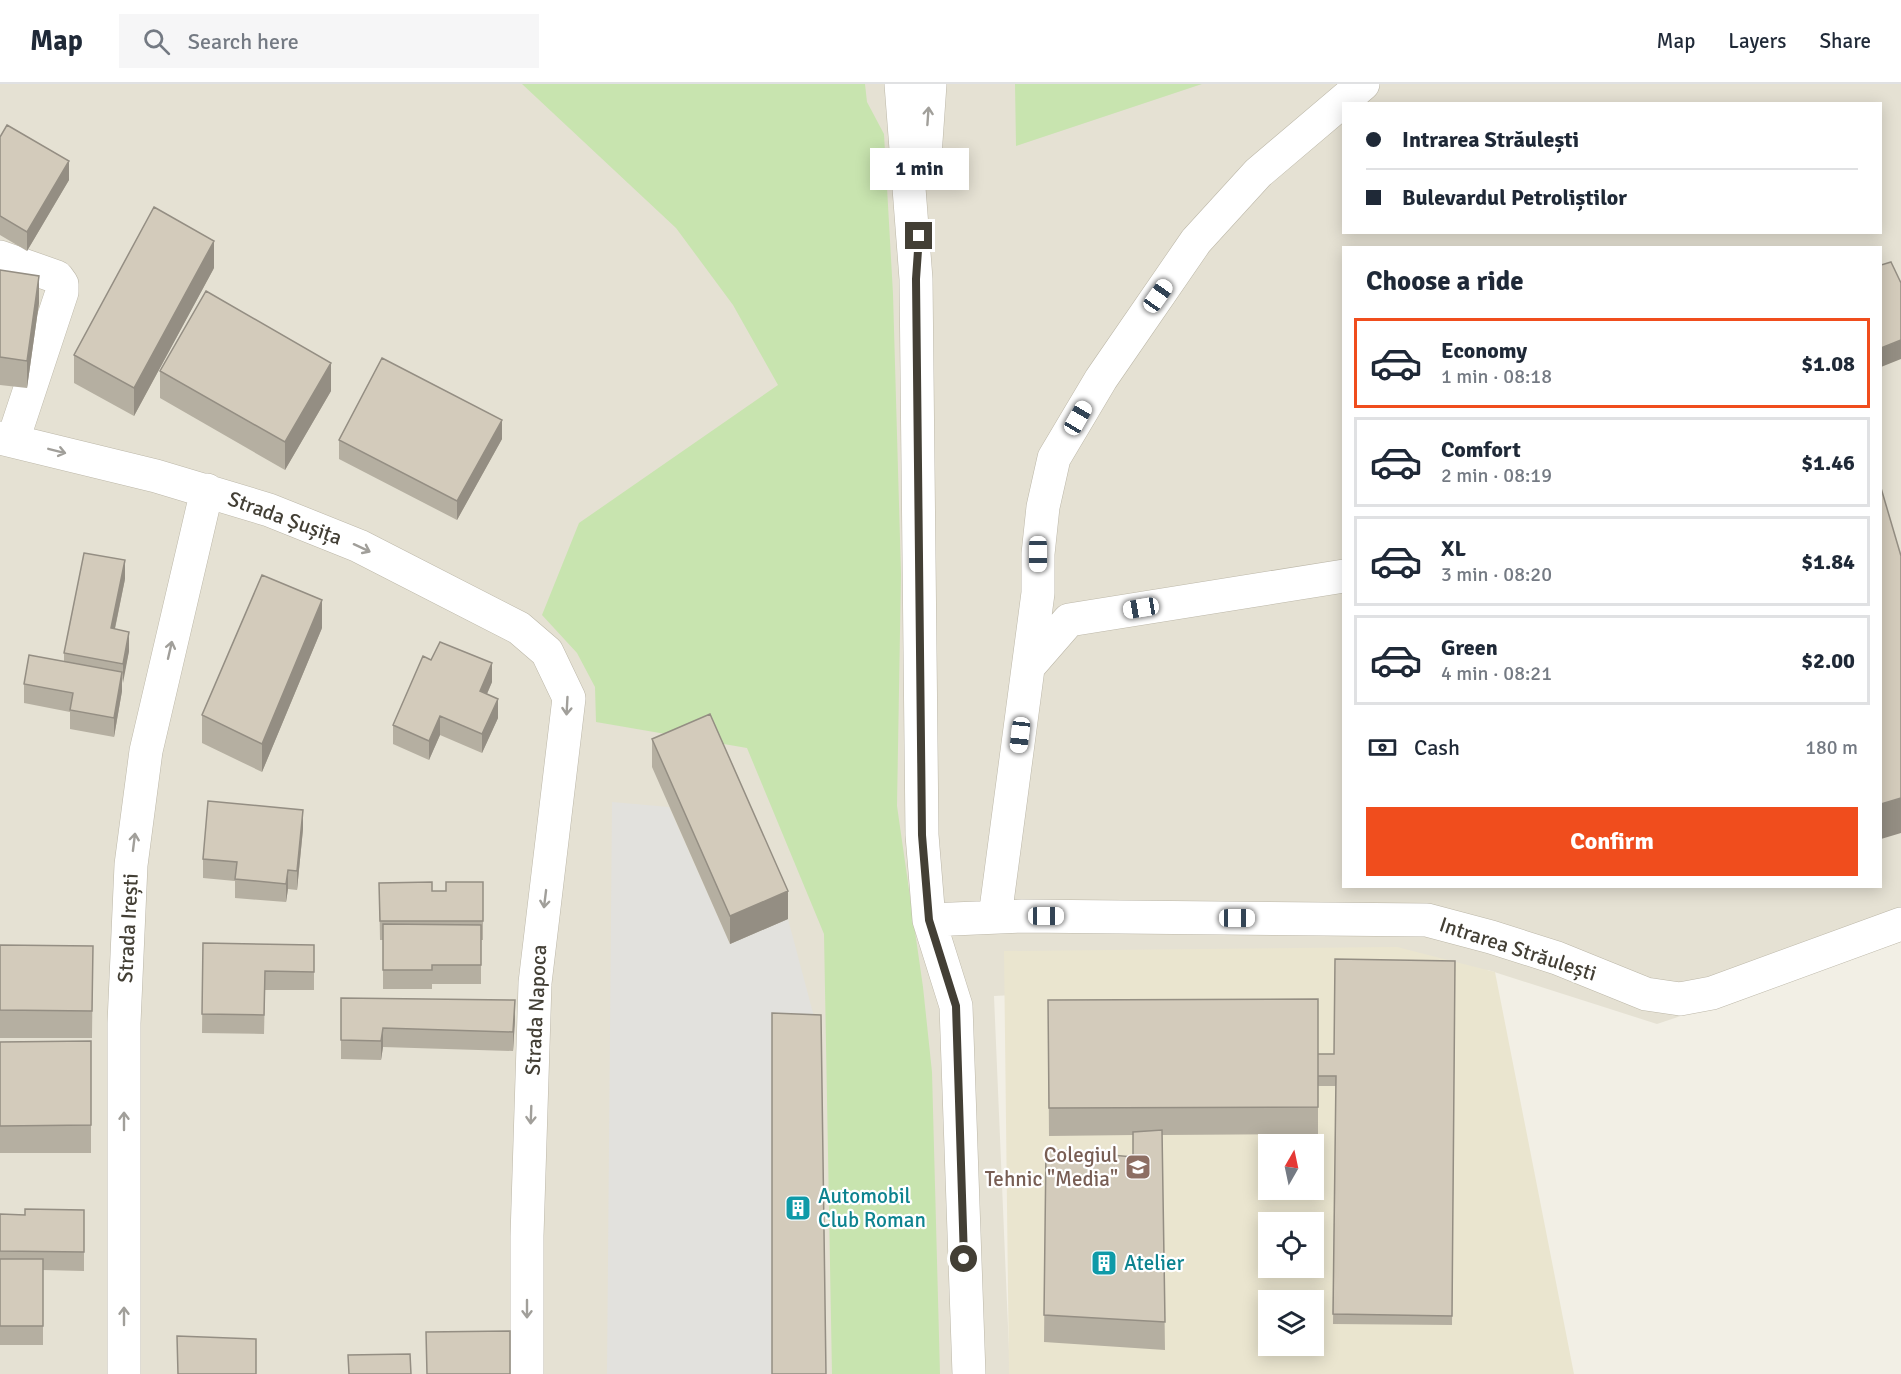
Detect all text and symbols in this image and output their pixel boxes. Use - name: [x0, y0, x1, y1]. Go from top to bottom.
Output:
- search box: [119, 14, 539, 68]
- text: Map: [30, 24, 83, 58]
- icon: search: [140, 25, 173, 58]
- text: Search here: [188, 28, 299, 55]
- text: Map: [1657, 28, 1695, 54]
- text: Layers: [1728, 28, 1786, 54]
- text: Share: [1819, 28, 1871, 54]
- one-way arrow: [923, 107, 934, 127]
- text: Intrarea Străulești: [1402, 126, 1579, 153]
- callout: 1 min: [870, 149, 968, 191]
- text: 1 min: [895, 156, 944, 181]
- text: Bulevardul Petroliștilor: [1402, 184, 1627, 211]
- route end: [905, 222, 932, 249]
- text: Choose a ride: [1366, 265, 1524, 298]
- car: [1140, 276, 1176, 316]
- icon: car: [1369, 336, 1423, 390]
- text: Economy: [1441, 337, 1527, 364]
- text: $1.08: [1801, 350, 1855, 377]
- text: 1 min · 08:18: [1441, 364, 1552, 389]
- car: [1061, 398, 1095, 438]
- icon: car: [1369, 435, 1423, 489]
- text: Comfort: [1441, 436, 1521, 463]
- one-way arrow: [47, 446, 66, 458]
- text: $1.46: [1801, 449, 1855, 476]
- text: 2 min · 08:19: [1441, 463, 1552, 488]
- street label: Strada Șușița: [224, 485, 346, 551]
- icon: car: [1369, 534, 1423, 588]
- text: XL: [1441, 535, 1466, 562]
- car: [1029, 536, 1047, 572]
- one-way arrow: [353, 543, 371, 555]
- text: $1.84: [1801, 548, 1855, 575]
- text: 3 min · 08:20: [1441, 562, 1552, 587]
- car: [1122, 596, 1160, 620]
- icon: car: [1369, 633, 1423, 687]
- text: Green: [1441, 634, 1498, 661]
- one-way arrow: [164, 641, 176, 660]
- text: $2.00: [1801, 647, 1855, 674]
- text: 4 min · 08:21: [1441, 661, 1552, 686]
- one-way arrow: [562, 695, 573, 715]
- car: [1009, 716, 1031, 754]
- icon: cash: [1366, 731, 1399, 764]
- text: Cash: [1414, 734, 1460, 761]
- text: 180 m: [1805, 735, 1858, 760]
- button: Confirm: [1366, 807, 1858, 876]
- one-way arrow: [129, 832, 140, 852]
- street label: Strada Irești: [112, 872, 144, 984]
- one-way arrow: [539, 889, 550, 909]
- car: [1028, 907, 1064, 925]
- car: [1219, 909, 1255, 927]
- street label: Intrarea Străulești: [1436, 911, 1600, 987]
- street label: Strada Napoca: [520, 944, 552, 1076]
- one-way arrow: [525, 1104, 536, 1124]
- one-way arrow: [118, 1111, 130, 1131]
- north arrow: [1258, 1134, 1324, 1200]
- map controls: [1258, 1134, 1324, 1356]
- place label: Colegiul Tehnic "Media": [985, 1142, 1118, 1192]
- school or university icon: Colegiul Tehnic "Media": [1123, 1152, 1153, 1182]
- place label: Automobil Club Roman: [818, 1183, 926, 1233]
- building icon: Automobil Club Roman: [783, 1193, 813, 1223]
- button: locate: [1258, 1212, 1324, 1278]
- route start: [950, 1245, 977, 1272]
- building icon: Atelier: [1089, 1248, 1119, 1278]
- place label: Atelier: [1124, 1250, 1184, 1276]
- button: layers: [1258, 1290, 1324, 1356]
- one-way arrow: [521, 1299, 533, 1319]
- one-way arrow: [118, 1306, 130, 1326]

